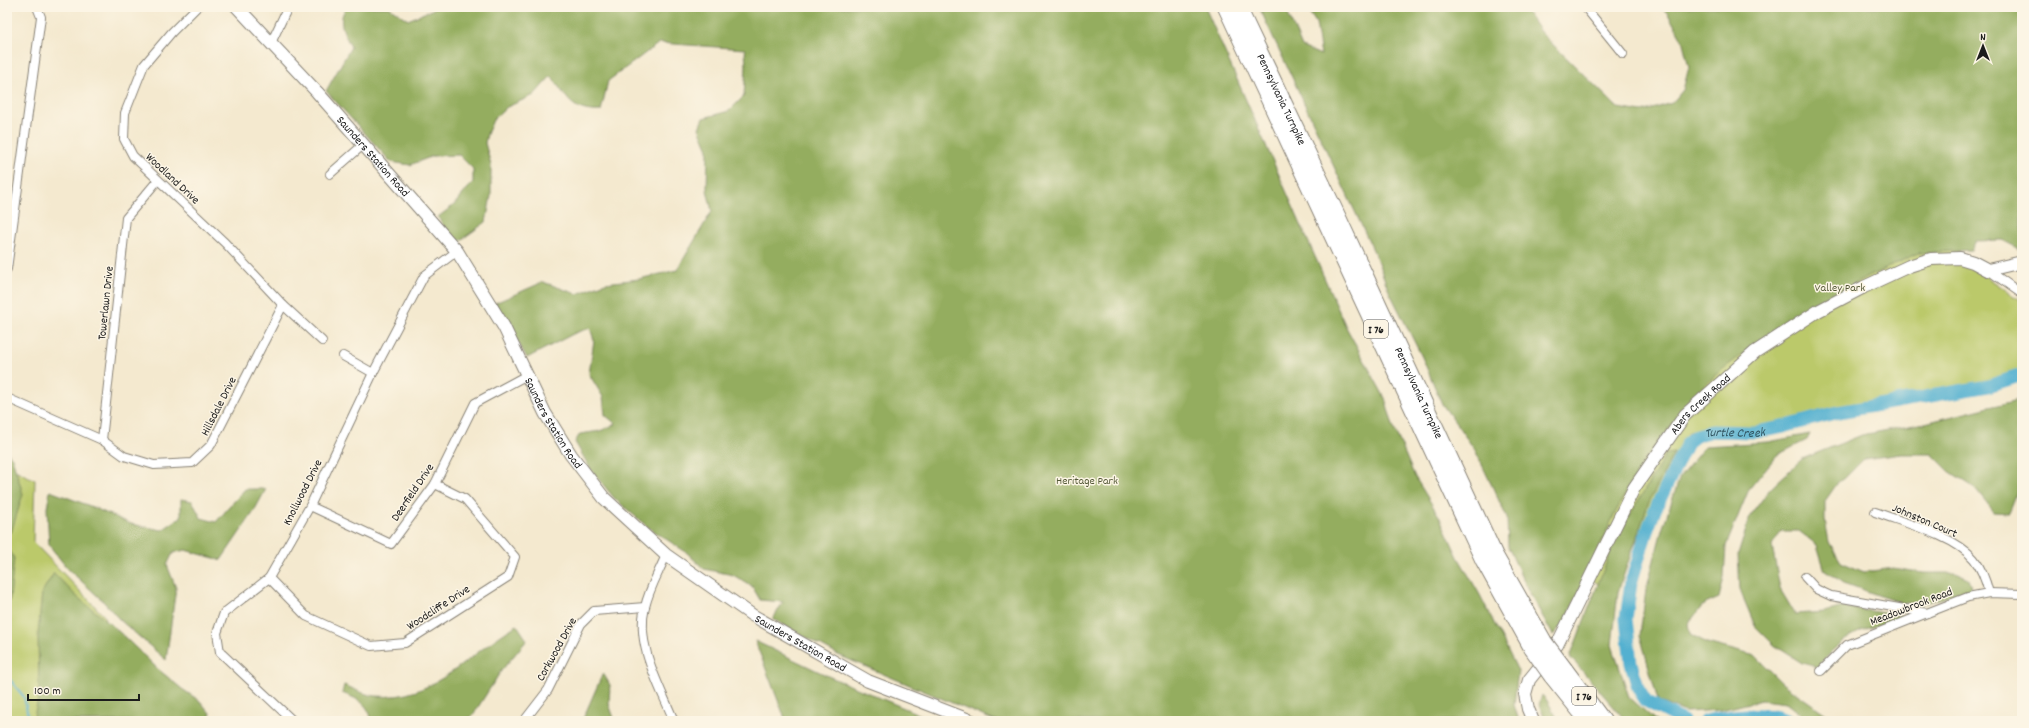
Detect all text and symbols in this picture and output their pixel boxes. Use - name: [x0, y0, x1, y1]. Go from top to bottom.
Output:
- north arrow: [1963, 26, 2003, 66]
- text: N: [1980, 30, 1986, 46]
- street label: Pennsylvania Turnpike: [1251, 51, 1309, 148]
- street label: Saunders Station Road: [332, 113, 413, 201]
- street label: Woodland Drive: [141, 149, 203, 209]
- street label: Towerlawn Drive: [94, 265, 119, 341]
- park label: Valley Park: [1815, 280, 1865, 297]
- road number: I 76: [1364, 320, 1388, 338]
- street label: Pennsylvania Turnpike: [1389, 345, 1446, 442]
- street label: Abers Creek Road: [1667, 371, 1735, 439]
- street label: Hillsdale Drive: [197, 374, 242, 439]
- street label: Saunders Station Road: [519, 375, 586, 473]
- water label: Turtle Creek: [1703, 423, 1768, 445]
- street label: Knollwood Drive: [279, 457, 327, 529]
- street label: Deerfield Drive: [388, 461, 439, 525]
- park label: Heritage Park: [1056, 473, 1118, 490]
- street label: Johnston Court: [1889, 500, 1960, 543]
- street label: Woodcliffe Drive: [404, 581, 474, 635]
- street label: Meadowbrook Road: [1868, 584, 1955, 631]
- street label: Saunders Station Road: [751, 611, 849, 677]
- street label: Corkwood Drive: [533, 615, 582, 685]
- scale bar: [28, 676, 139, 702]
- text: 100 m: [34, 683, 61, 700]
- road number: I 76: [1572, 687, 1596, 705]

